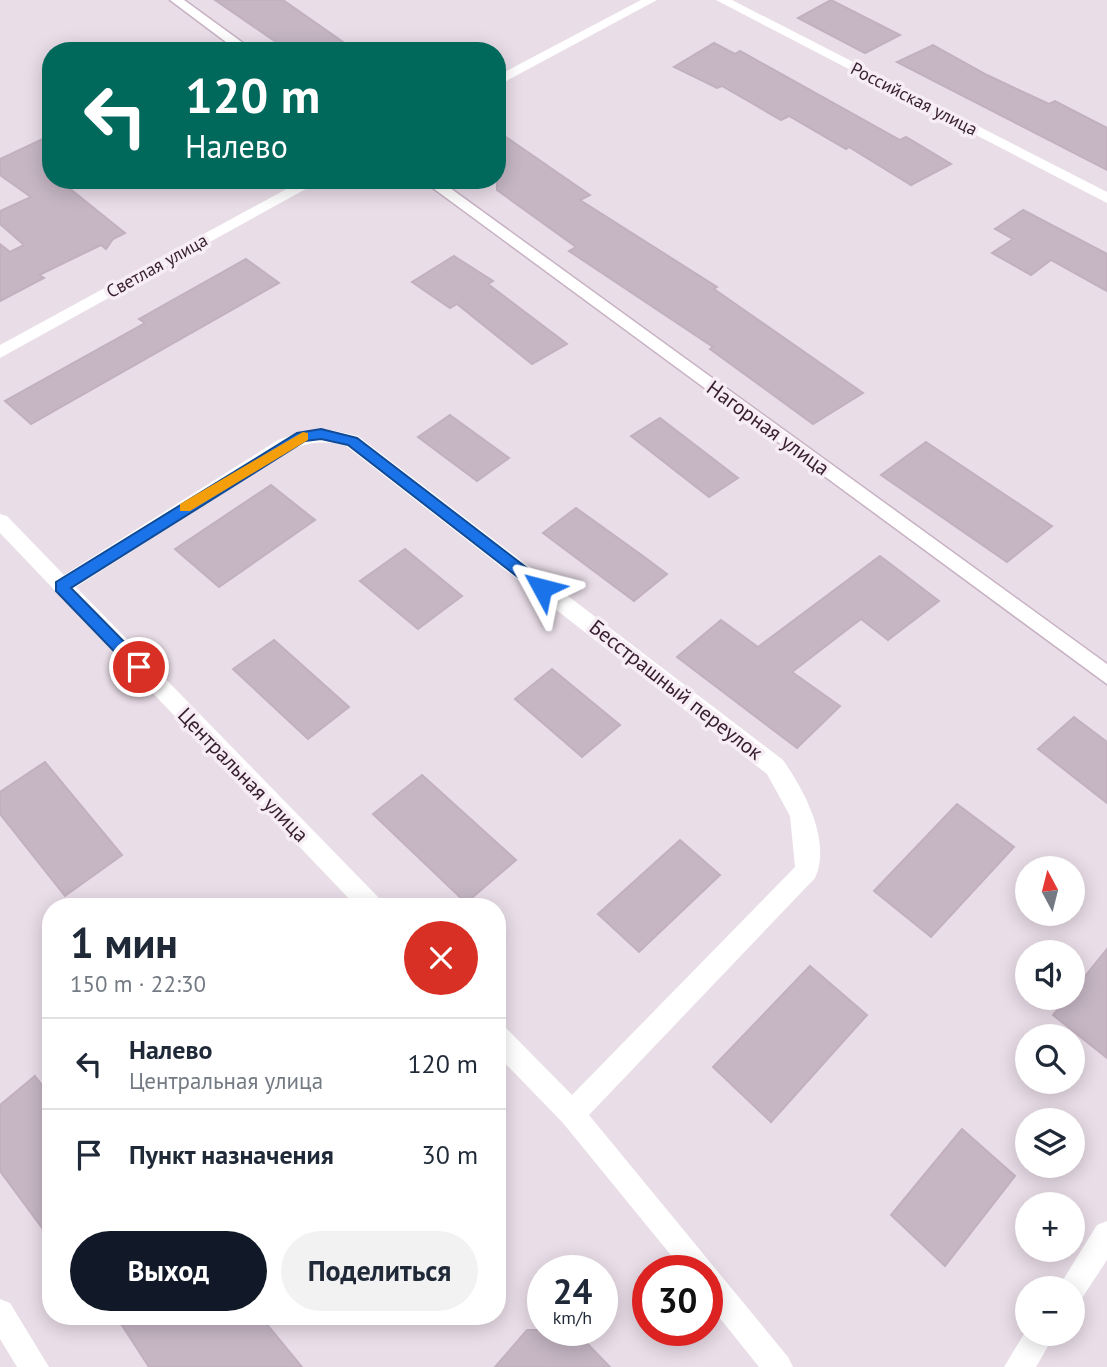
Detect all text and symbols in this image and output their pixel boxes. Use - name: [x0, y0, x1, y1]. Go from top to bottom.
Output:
- street label: Российская улица: [847, 57, 982, 140]
- text: 120 m: [185, 63, 320, 127]
- icon: left: [70, 70, 161, 161]
- text: Налево: [185, 125, 288, 167]
- street label: Светлая улица: [102, 228, 211, 303]
- street label: Нагорная улица: [702, 374, 835, 481]
- position arrow: [505, 551, 579, 625]
- street label: Бесстрашный переулок: [584, 613, 769, 766]
- pin: [109, 637, 169, 697]
- icon: arrive: [120, 648, 158, 686]
- street label: Центральная улица: [172, 702, 315, 848]
- north arrow: [1015, 856, 1085, 926]
- map controls: [1015, 856, 1085, 1346]
- text: 1 мин: [70, 915, 178, 970]
- button: close: [404, 921, 478, 995]
- button: sound: [1015, 940, 1085, 1010]
- text: 150 m · 22:30: [70, 969, 206, 998]
- button: search: [1015, 1024, 1085, 1094]
- text: Налево: [129, 1033, 213, 1066]
- icon: left: [70, 1045, 108, 1083]
- text: 120 m: [407, 1047, 478, 1080]
- text: Центральная улица: [129, 1066, 323, 1095]
- button: layers: [1015, 1108, 1085, 1178]
- icon: arrive: [70, 1136, 108, 1174]
- text: Пункт назначения: [129, 1138, 334, 1171]
- text: 30 m: [422, 1138, 478, 1171]
- button: +: [1015, 1192, 1085, 1262]
- button: Выход: [70, 1231, 267, 1311]
- button: Поделиться: [281, 1231, 478, 1311]
- speed limit sign: 30: [632, 1255, 723, 1346]
- text: 24: [553, 1268, 592, 1314]
- button: −: [1015, 1276, 1085, 1346]
- text: km/h: [553, 1306, 592, 1329]

